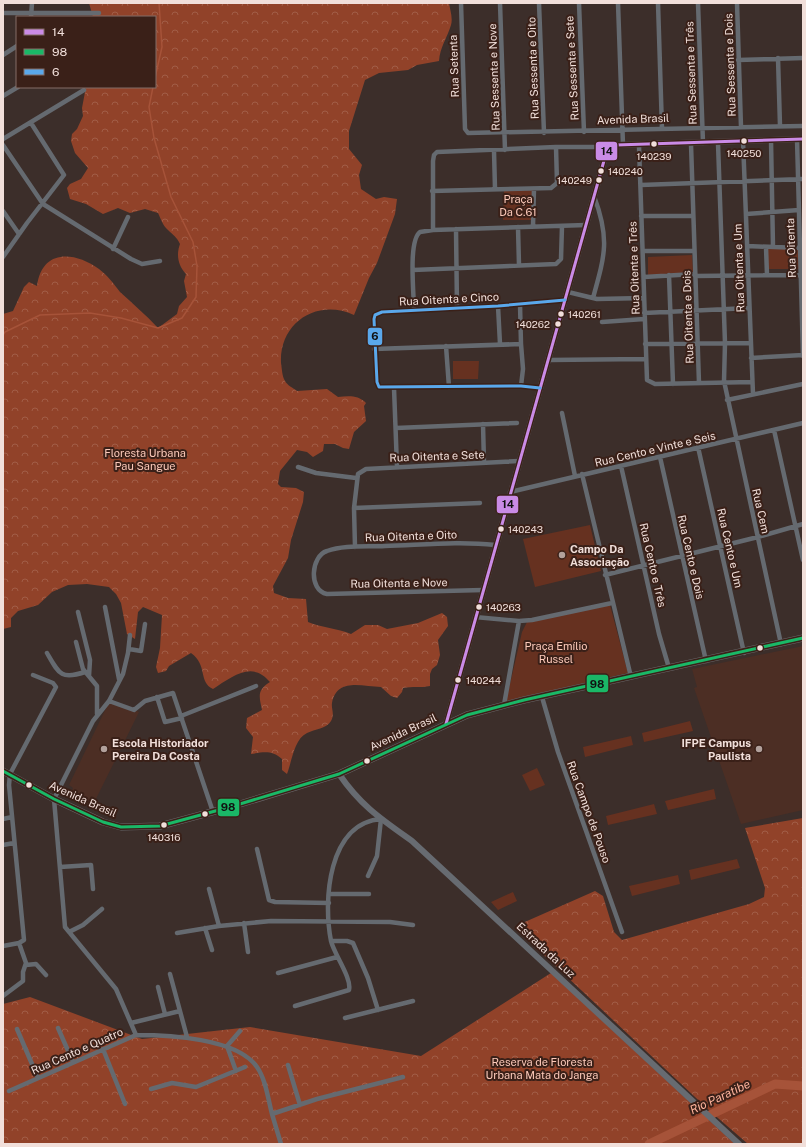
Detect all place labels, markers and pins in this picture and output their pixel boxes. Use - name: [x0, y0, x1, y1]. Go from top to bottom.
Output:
- marker: 140250: [739, 136, 749, 146]
- marker: 140239: [649, 139, 659, 149]
- place label: 140250: [727, 147, 761, 159]
- place label: 140239: [637, 150, 671, 162]
- place label: 140240: [608, 165, 643, 177]
- marker: 140240: [596, 166, 606, 176]
- place label: 140249: [557, 174, 592, 186]
- marker: 140249: [594, 175, 604, 185]
- place label: 140261: [568, 308, 601, 320]
- marker: 140261: [556, 309, 566, 319]
- place label: 140262: [515, 318, 550, 330]
- marker: 140262: [553, 319, 563, 329]
- place label: 140243: [508, 523, 543, 535]
- marker: 140243: [496, 524, 506, 534]
- place label: Campo Da Associação: [570, 543, 629, 569]
- marker: Campo Da Associação: [557, 550, 567, 560]
- place label: 140263: [486, 601, 521, 613]
- marker: 140263: [474, 602, 484, 612]
- unlabelled marker: [755, 643, 765, 653]
- place label: 140244: [466, 674, 501, 686]
- marker: 140244: [453, 675, 463, 685]
- place label: Escola Historiador Pereira Da Costa: [112, 737, 209, 762]
- place label: IFPE Campus Paulista: [681, 737, 751, 762]
- marker: Escola Historiador Pereira Da Costa: [99, 744, 109, 754]
- marker: IFPE Campus Paulista: [754, 744, 764, 754]
- unlabelled marker: [362, 756, 372, 766]
- unlabelled marker: [24, 780, 34, 790]
- unlabelled marker: [200, 809, 210, 819]
- marker: 140316: [159, 820, 169, 830]
- place label: 140316: [147, 831, 181, 843]

